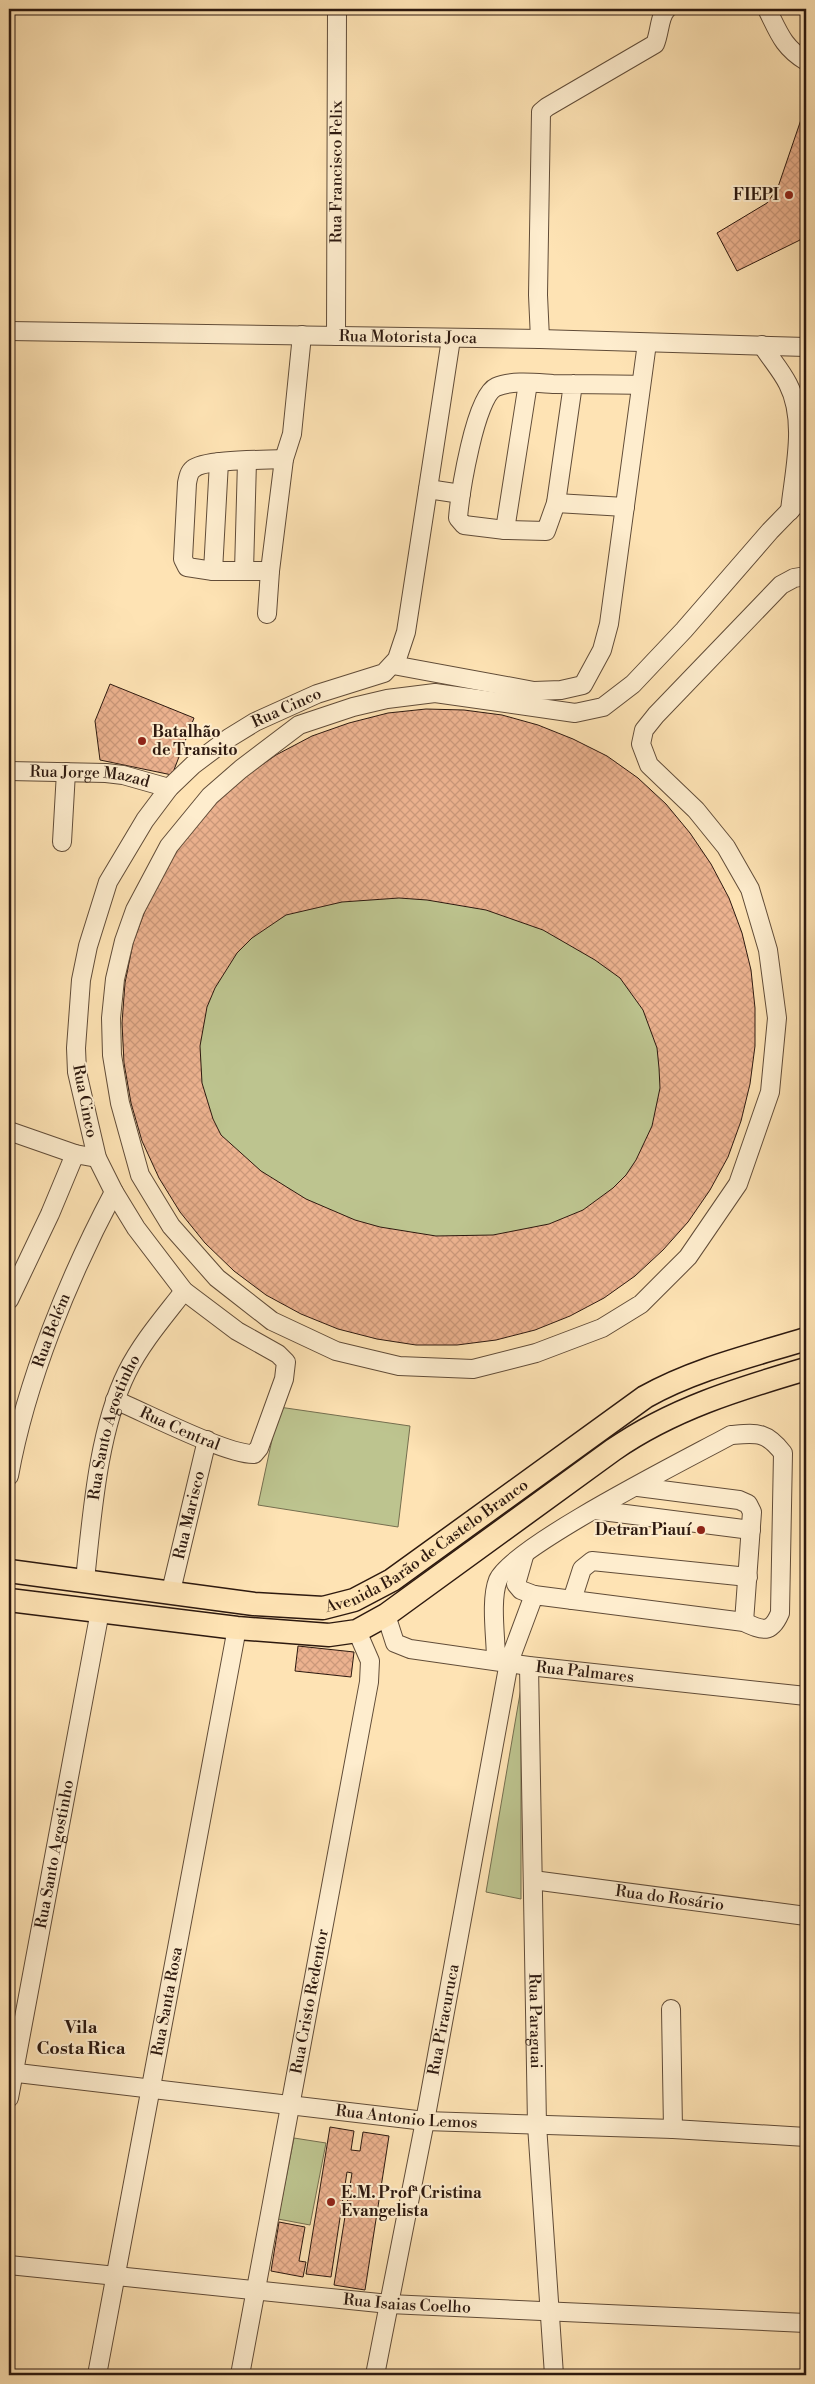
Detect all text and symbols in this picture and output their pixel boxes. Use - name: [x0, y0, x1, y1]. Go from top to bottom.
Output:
- street label: Rua Francisco Felix: [326, 100, 347, 243]
- place label: FIEPI: [733, 185, 779, 205]
- marker: FIEPI: [783, 189, 795, 201]
- street label: Rua Motorista Joca: [339, 326, 478, 348]
- street label: Rua Cinco: [248, 683, 325, 732]
- place label: Batalhão de Transito: [152, 722, 238, 760]
- marker: Batalhão de Transito: [136, 735, 148, 747]
- street label: Rua Jorge Mazad: [29, 761, 152, 792]
- street label: Rua Cinco: [68, 1063, 102, 1139]
- street label: Rua Belém: [28, 1290, 75, 1370]
- street label: Rua Santo Agostinho: [84, 1351, 145, 1501]
- street label: Rua Central: [136, 1402, 223, 1455]
- street label: Rua Marisco: [169, 1469, 209, 1561]
- street label: Avenida Barão de Castelo Branco: [322, 1475, 532, 1617]
- place label: Detran Piauí: [595, 1520, 692, 1540]
- marker: Detran Piauí: [695, 1524, 707, 1536]
- street label: Rua Palmares: [535, 1657, 635, 1687]
- street label: Rua Santo Agostinho: [31, 1778, 78, 1930]
- street label: Rua do Rosário: [614, 1881, 725, 1915]
- street label: Rua Cristo Redentor: [286, 1927, 333, 2076]
- street label: Rua Santa Rosa: [147, 1944, 187, 2058]
- street label: Rua Piracuruca: [424, 1961, 464, 2077]
- street label: Rua Paraguai: [524, 1973, 546, 2069]
- district label: Vila Costa Rica: [37, 2016, 126, 2060]
- street label: Rua Antonio Lemos: [334, 2101, 478, 2133]
- place label: E.M. Profª Cristina Evangelista: [341, 2183, 482, 2221]
- marker: E.M. Profª Cristina Evangelista: [325, 2196, 337, 2208]
- street label: Rua Isaias Coelho: [342, 2289, 471, 2318]

